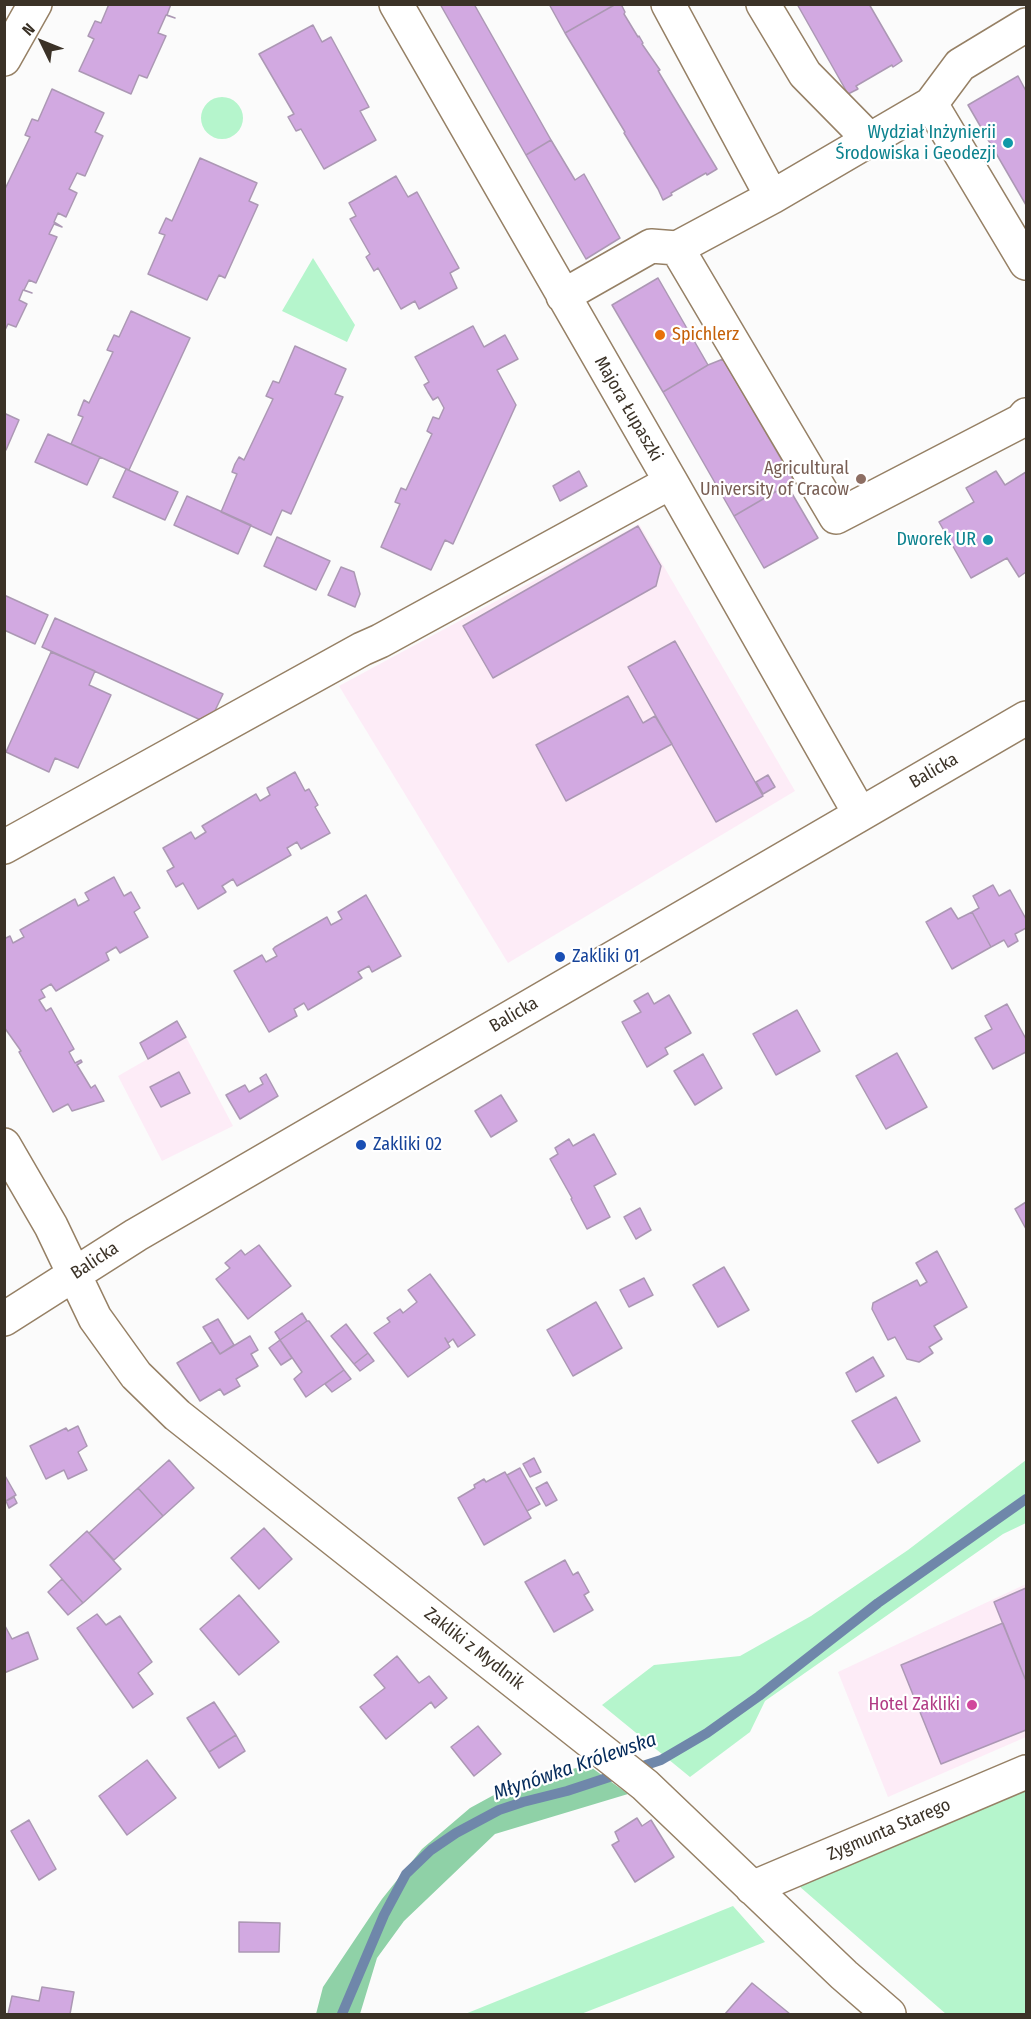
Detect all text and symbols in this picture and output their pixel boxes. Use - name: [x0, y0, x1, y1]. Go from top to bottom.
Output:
- north arrow: [12, 12, 72, 72]
- text: N: [18, 19, 39, 39]
- place label: Wydział Inżynierii Środowiska i Geodezji: [835, 122, 996, 164]
- marker: Wydział Inżynierii Środowiska i Geodezji: [1001, 136, 1015, 150]
- place label: Spichlerz: [672, 324, 739, 346]
- marker: Spichlerz: [653, 328, 667, 342]
- street label: Majora Łupaszki: [589, 353, 667, 465]
- place label: Agricultural University of Cracow: [700, 458, 849, 500]
- marker: Agricultural University of Cracow: [854, 472, 868, 486]
- place label: Dworek UR: [897, 529, 976, 551]
- marker: Dworek UR: [981, 533, 995, 547]
- street label: Balicka: [906, 749, 962, 793]
- place label: Zakliki 01: [572, 946, 640, 968]
- marker: Zakliki 01: [553, 950, 567, 964]
- street label: Balicka: [486, 993, 542, 1037]
- place label: Zakliki 02: [373, 1134, 442, 1156]
- marker: Zakliki 02: [354, 1138, 368, 1152]
- street label: Balicka: [67, 1238, 123, 1284]
- street label: Zakliki z Mydlnik: [420, 1603, 528, 1695]
- place label: Hotel Zakliki: [868, 1694, 960, 1716]
- marker: Hotel Zakliki: [965, 1698, 979, 1712]
- water label: Młynówka Królewska: [490, 1728, 660, 1806]
- street label: Zygmunta Starego: [824, 1794, 954, 1866]

